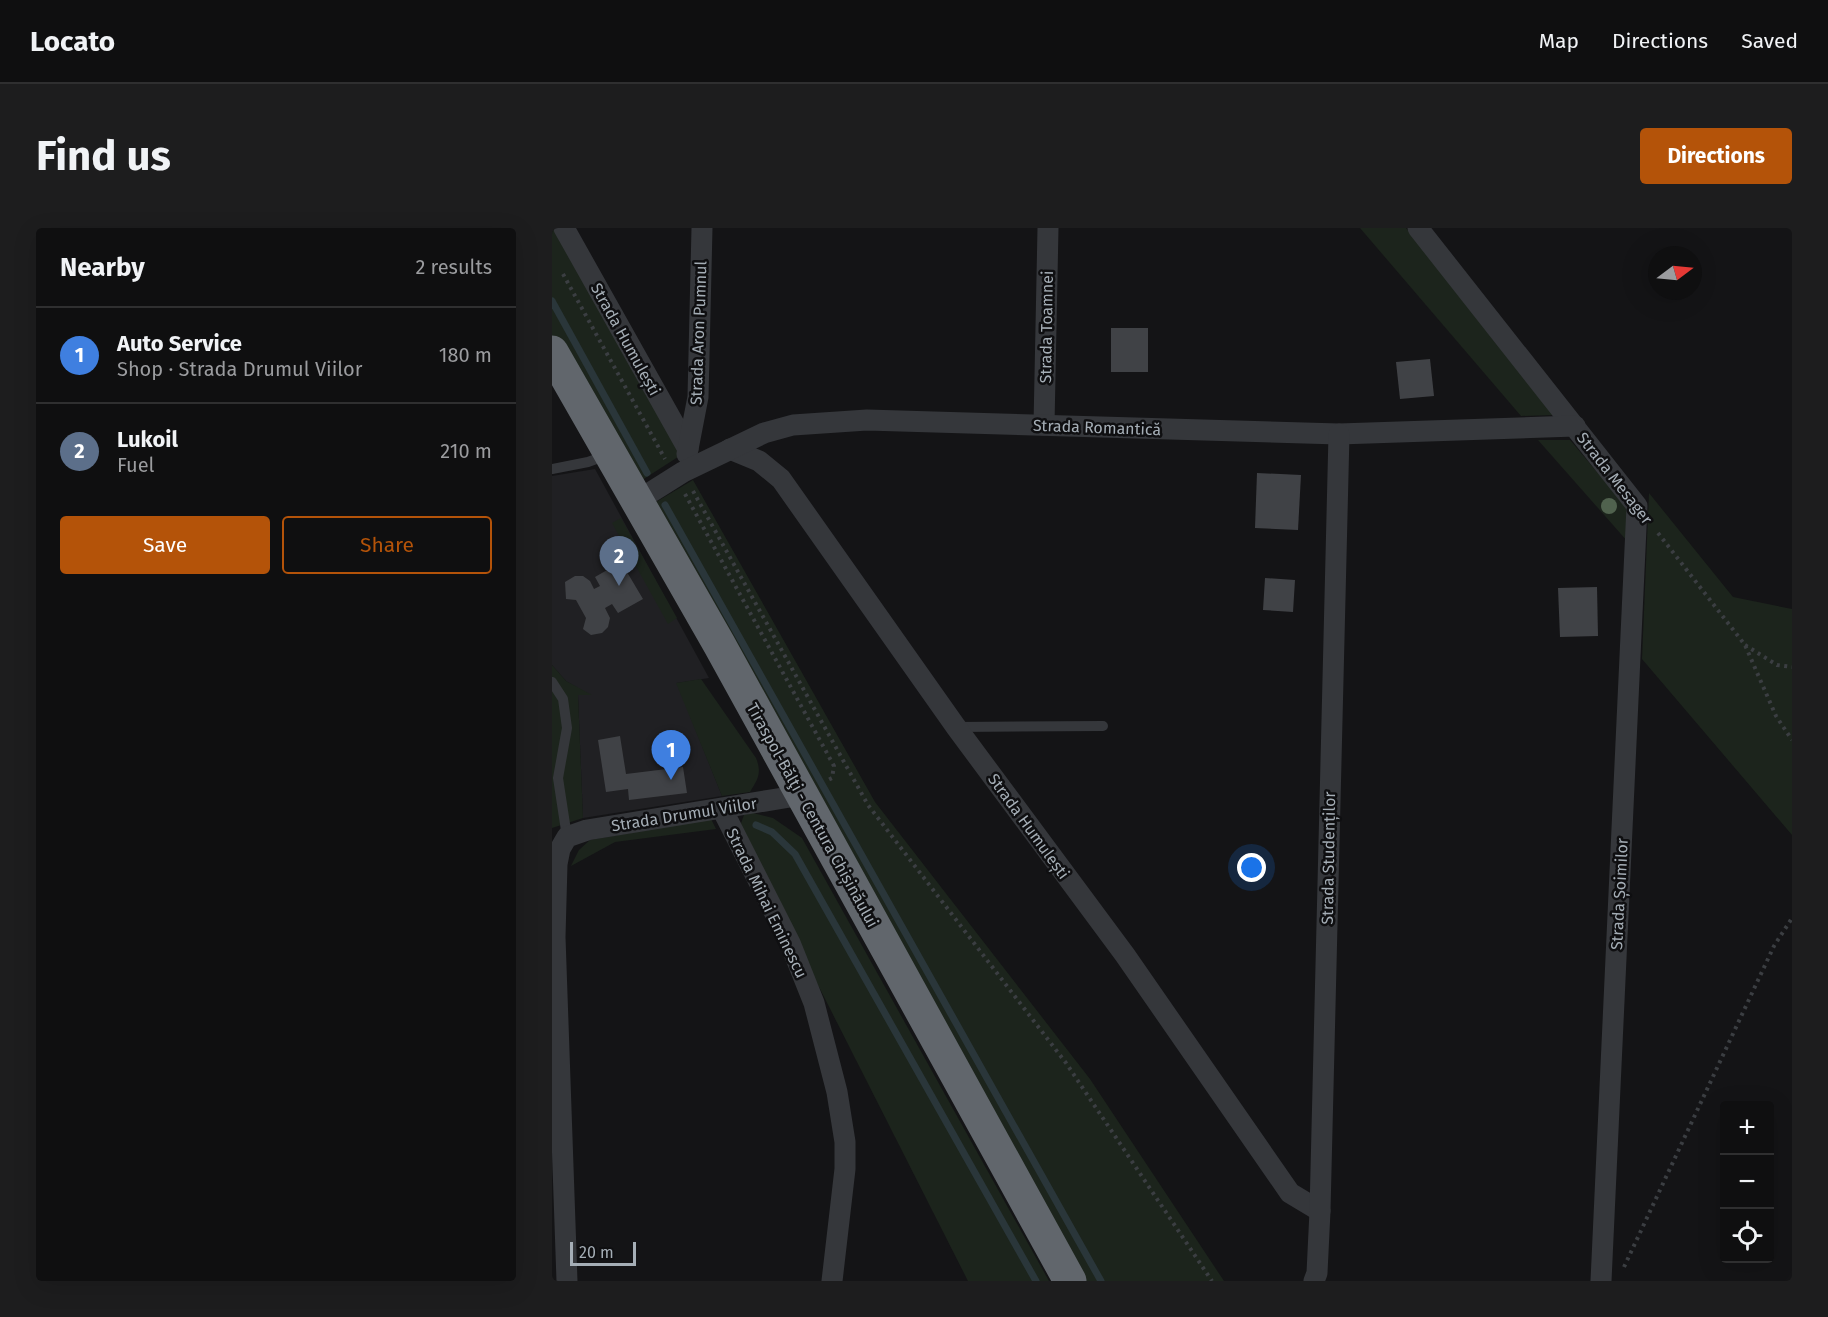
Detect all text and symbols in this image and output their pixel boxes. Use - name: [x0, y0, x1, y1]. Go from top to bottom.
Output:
- text: Locato: [30, 25, 115, 58]
- text: Map: [1539, 28, 1579, 54]
- text: Directions: [1612, 28, 1708, 54]
- text: Saved: [1741, 28, 1798, 54]
- button: Directions: [1640, 128, 1792, 184]
- text: Find us: [36, 131, 171, 181]
- north arrow: [1648, 246, 1702, 300]
- text: Nearby: [60, 252, 145, 283]
- text: 2 results: [415, 255, 492, 279]
- street label: Strada Aron Pumnul: [686, 260, 711, 406]
- street label: Strada Toamnei: [1036, 270, 1057, 384]
- street label: Strada Humulești: [586, 280, 664, 399]
- text: Auto Service: [117, 330, 242, 357]
- text: 1: [75, 343, 84, 367]
- text: 180 m: [439, 343, 492, 367]
- text: Shop · Strada Drumul Viilor: [117, 357, 362, 381]
- street label: Strada Romantică: [1032, 416, 1161, 439]
- text: Lukoil: [117, 426, 178, 453]
- street label: Strada Mesager: [1573, 429, 1657, 529]
- text: 2: [74, 439, 85, 463]
- text: 210 m: [440, 439, 492, 463]
- text: Fuel: [117, 453, 154, 477]
- button: Save: [60, 516, 270, 574]
- button: Share: [282, 516, 492, 574]
- pin: 2: [600, 536, 638, 586]
- street label: Tiraspol-Bălţi - Centura Chișinăului: [742, 700, 882, 931]
- pin: 1: [652, 730, 690, 780]
- street label: Strada Humulești: [983, 770, 1073, 883]
- street label: Strada Studenților: [1318, 790, 1340, 925]
- street label: Strada Drumul Viilor: [610, 793, 759, 835]
- street label: Strada Mihai Eminescu: [722, 825, 811, 981]
- street label: Strada Șoimilor: [1607, 837, 1633, 951]
- your location: [1237, 853, 1266, 882]
- map controls: [1720, 1101, 1774, 1263]
- button: +: [1720, 1101, 1774, 1155]
- button: −: [1720, 1155, 1774, 1209]
- button: locate: [1720, 1209, 1774, 1263]
- scale bar: [570, 1239, 636, 1266]
- text: 20 m: [579, 1243, 614, 1262]

